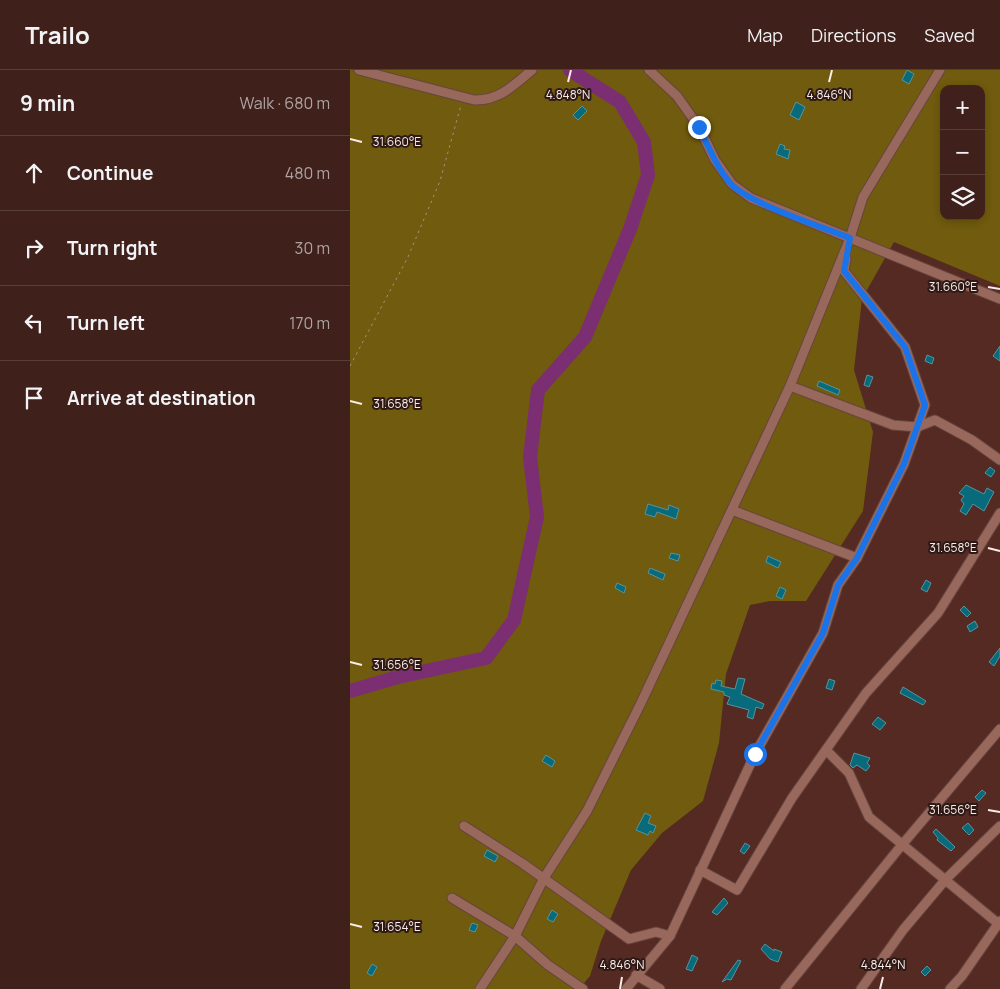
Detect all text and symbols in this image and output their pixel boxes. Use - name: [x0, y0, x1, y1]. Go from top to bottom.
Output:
- text: Trailo: [25, 18, 90, 51]
- text: Map: [747, 23, 783, 47]
- text: Directions: [811, 23, 896, 47]
- text: Saved: [924, 23, 975, 47]
- map controls: [940, 85, 985, 220]
- button: +: [940, 85, 985, 130]
- text: 4.848°N: [546, 86, 590, 103]
- text: 4.846°N: [807, 86, 851, 103]
- text: 9 min: [20, 89, 75, 117]
- text: Walk · 680 m: [239, 92, 330, 114]
- route end: [688, 116, 711, 139]
- button: −: [940, 130, 985, 175]
- text: 31.660°E: [373, 133, 421, 150]
- icon: ahead: [20, 159, 48, 187]
- text: Continue: [67, 160, 153, 186]
- text: 480 m: [285, 162, 330, 184]
- button: layers: [940, 175, 985, 220]
- icon: right: [20, 234, 48, 262]
- text: Turn right: [67, 235, 157, 261]
- text: 30 m: [295, 237, 330, 259]
- text: 31.660°E: [929, 278, 977, 295]
- icon: left: [20, 309, 48, 337]
- text: Turn left: [67, 310, 145, 336]
- text: 170 m: [289, 312, 330, 334]
- icon: arrive: [20, 384, 48, 412]
- text: Arrive at destination: [67, 385, 256, 411]
- text: 31.658°E: [373, 395, 421, 412]
- text: 31.658°E: [929, 539, 977, 556]
- text: 31.656°E: [373, 656, 421, 673]
- route start: [744, 743, 767, 766]
- text: 31.656°E: [929, 801, 977, 818]
- text: 31.654°E: [373, 918, 421, 935]
- text: 4.846°N: [600, 956, 644, 973]
- text: 4.844°N: [861, 956, 905, 973]

